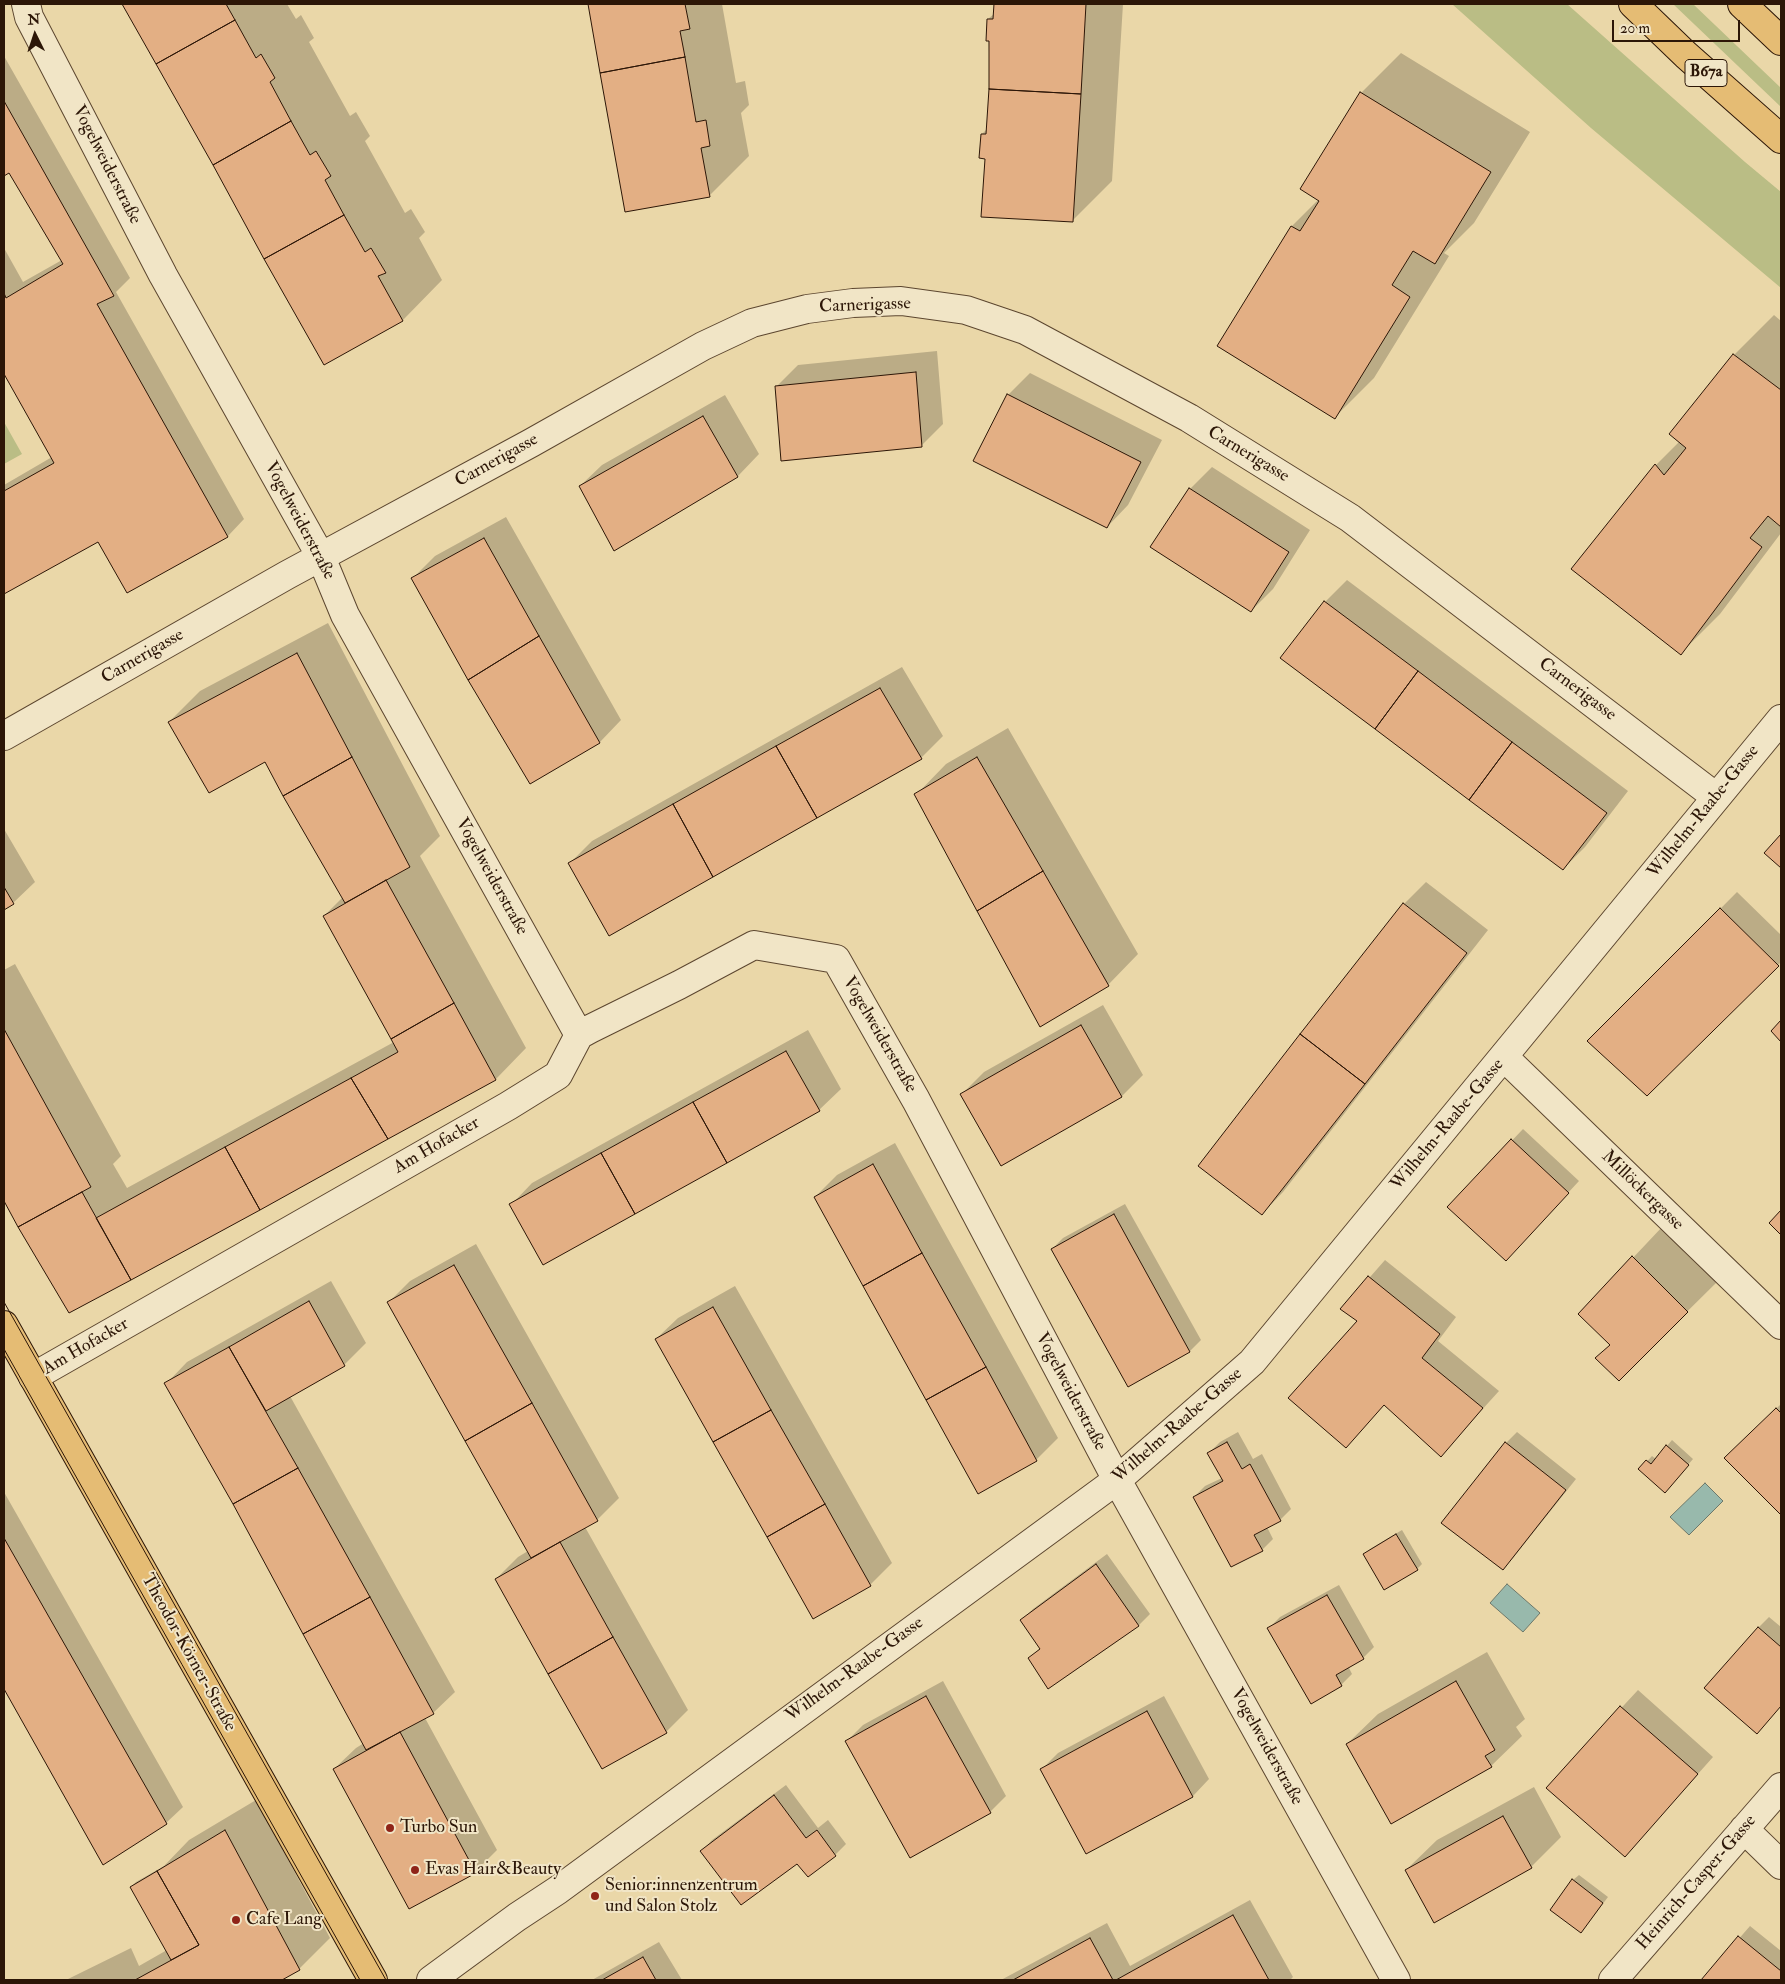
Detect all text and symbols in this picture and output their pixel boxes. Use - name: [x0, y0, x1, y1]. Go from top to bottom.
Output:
- north arrow: [10, 10, 60, 60]
- scale bar: [1615, 10, 1742, 42]
- text: N: [27, 11, 41, 28]
- text: 20 m: [1620, 19, 1650, 38]
- road number: B67a: [1685, 59, 1727, 86]
- street label: Vogelweiderstraße: [67, 102, 145, 228]
- street label: Carnerigasse: [819, 294, 911, 318]
- street label: Carnerigasse: [1203, 422, 1293, 488]
- street label: Carnerigasse: [452, 429, 542, 493]
- street label: Vogelweiderstraße: [259, 458, 339, 584]
- street label: Carnerigasse: [98, 625, 188, 689]
- street label: Carnerigasse: [1534, 654, 1620, 726]
- street label: Wilhelm-Raabe-Gasse: [1644, 741, 1764, 883]
- street label: Vogelweiderstraße: [450, 815, 532, 939]
- street label: Vogelweiderstraße: [837, 973, 921, 1097]
- street label: Wilhelm-Raabe-Gasse: [1387, 1055, 1509, 1195]
- street label: Am Hofacker: [390, 1113, 484, 1179]
- street label: Millöckergasse: [1596, 1146, 1688, 1236]
- street label: Am Hofacker: [39, 1314, 133, 1380]
- street label: Vogelweiderstraße: [1030, 1329, 1110, 1455]
- street label: Wilhelm-Raabe-Gasse: [1109, 1364, 1247, 1488]
- street label: Theodor-Körner-Straße: [136, 1570, 240, 1736]
- street label: Wilhelm-Raabe-Gasse: [782, 1613, 928, 1727]
- street label: Vogelweiderstraße: [1225, 1685, 1307, 1809]
- street label: Heinrich-Casper-Gasse: [1632, 1811, 1762, 1955]
- place label: Turbo Sun: [400, 1817, 477, 1839]
- marker: Turbo Sun: [384, 1822, 396, 1834]
- place label: Evas Hair&Beauty: [425, 1859, 561, 1881]
- marker: Evas Hair&Beauty: [409, 1864, 421, 1876]
- place label: Senior:innenzentrum und Salon Stolz: [605, 1875, 758, 1918]
- marker: Senior:innenzentrum und Salon Stolz: [589, 1890, 601, 1902]
- place label: Cafe Lang: [246, 1909, 322, 1931]
- marker: Cafe Lang: [230, 1914, 242, 1926]

